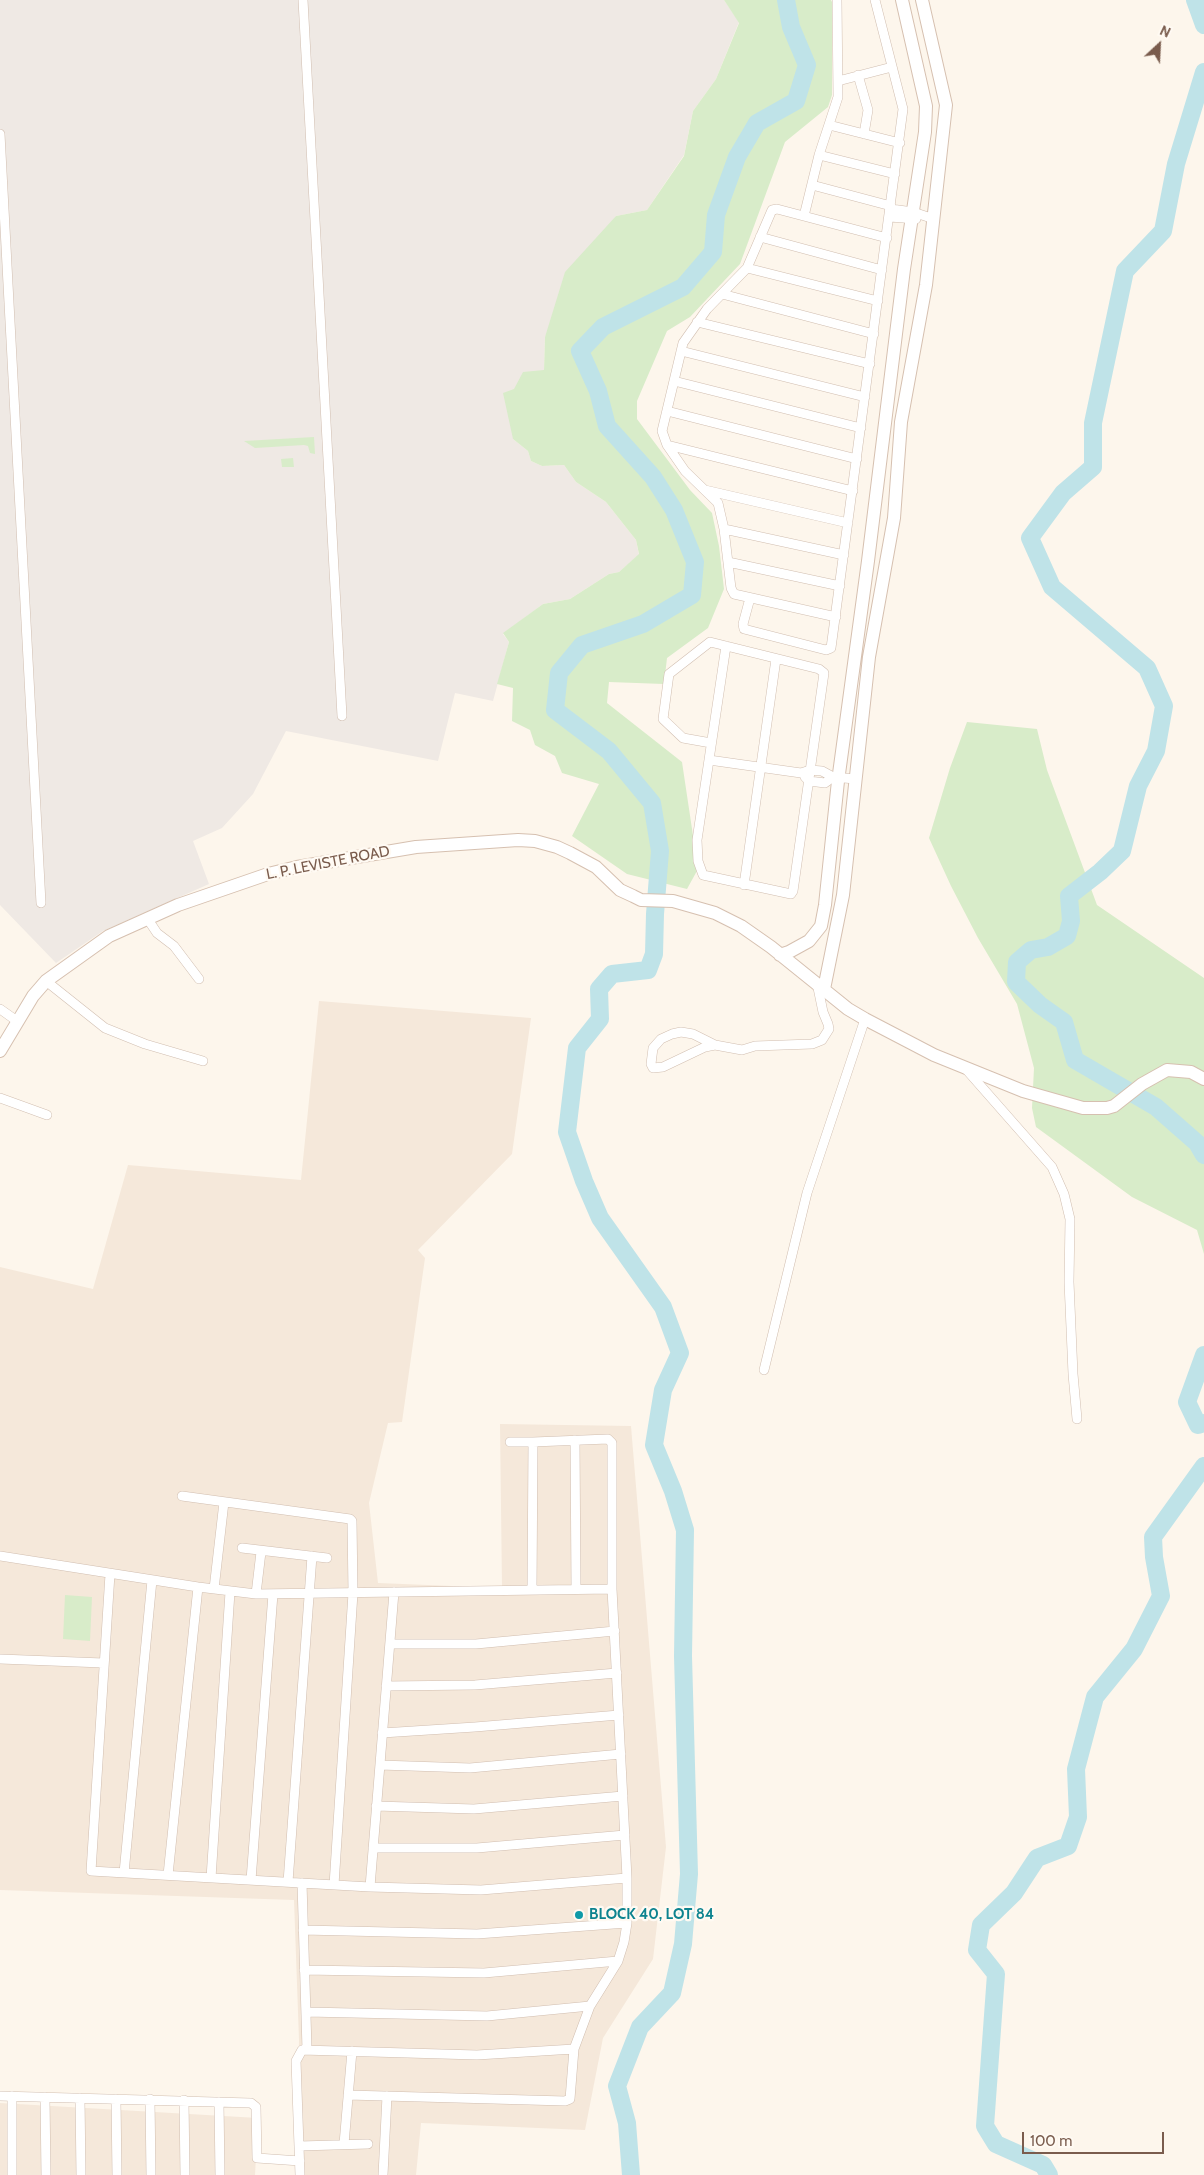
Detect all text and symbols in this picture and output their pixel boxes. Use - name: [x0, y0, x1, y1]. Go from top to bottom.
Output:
- north arrow: [1134, 20, 1184, 70]
- text: N: [1157, 21, 1174, 42]
- street label: L. P. LEVISTE ROAD: [265, 842, 391, 884]
- place label: BLOCK 40, LOT 84: [589, 1906, 714, 1924]
- marker: BLOCK 40, LOT 84: [573, 1909, 585, 1921]
- scale bar: [1024, 2122, 1166, 2154]
- text: 100 m: [1030, 2132, 1072, 2150]

